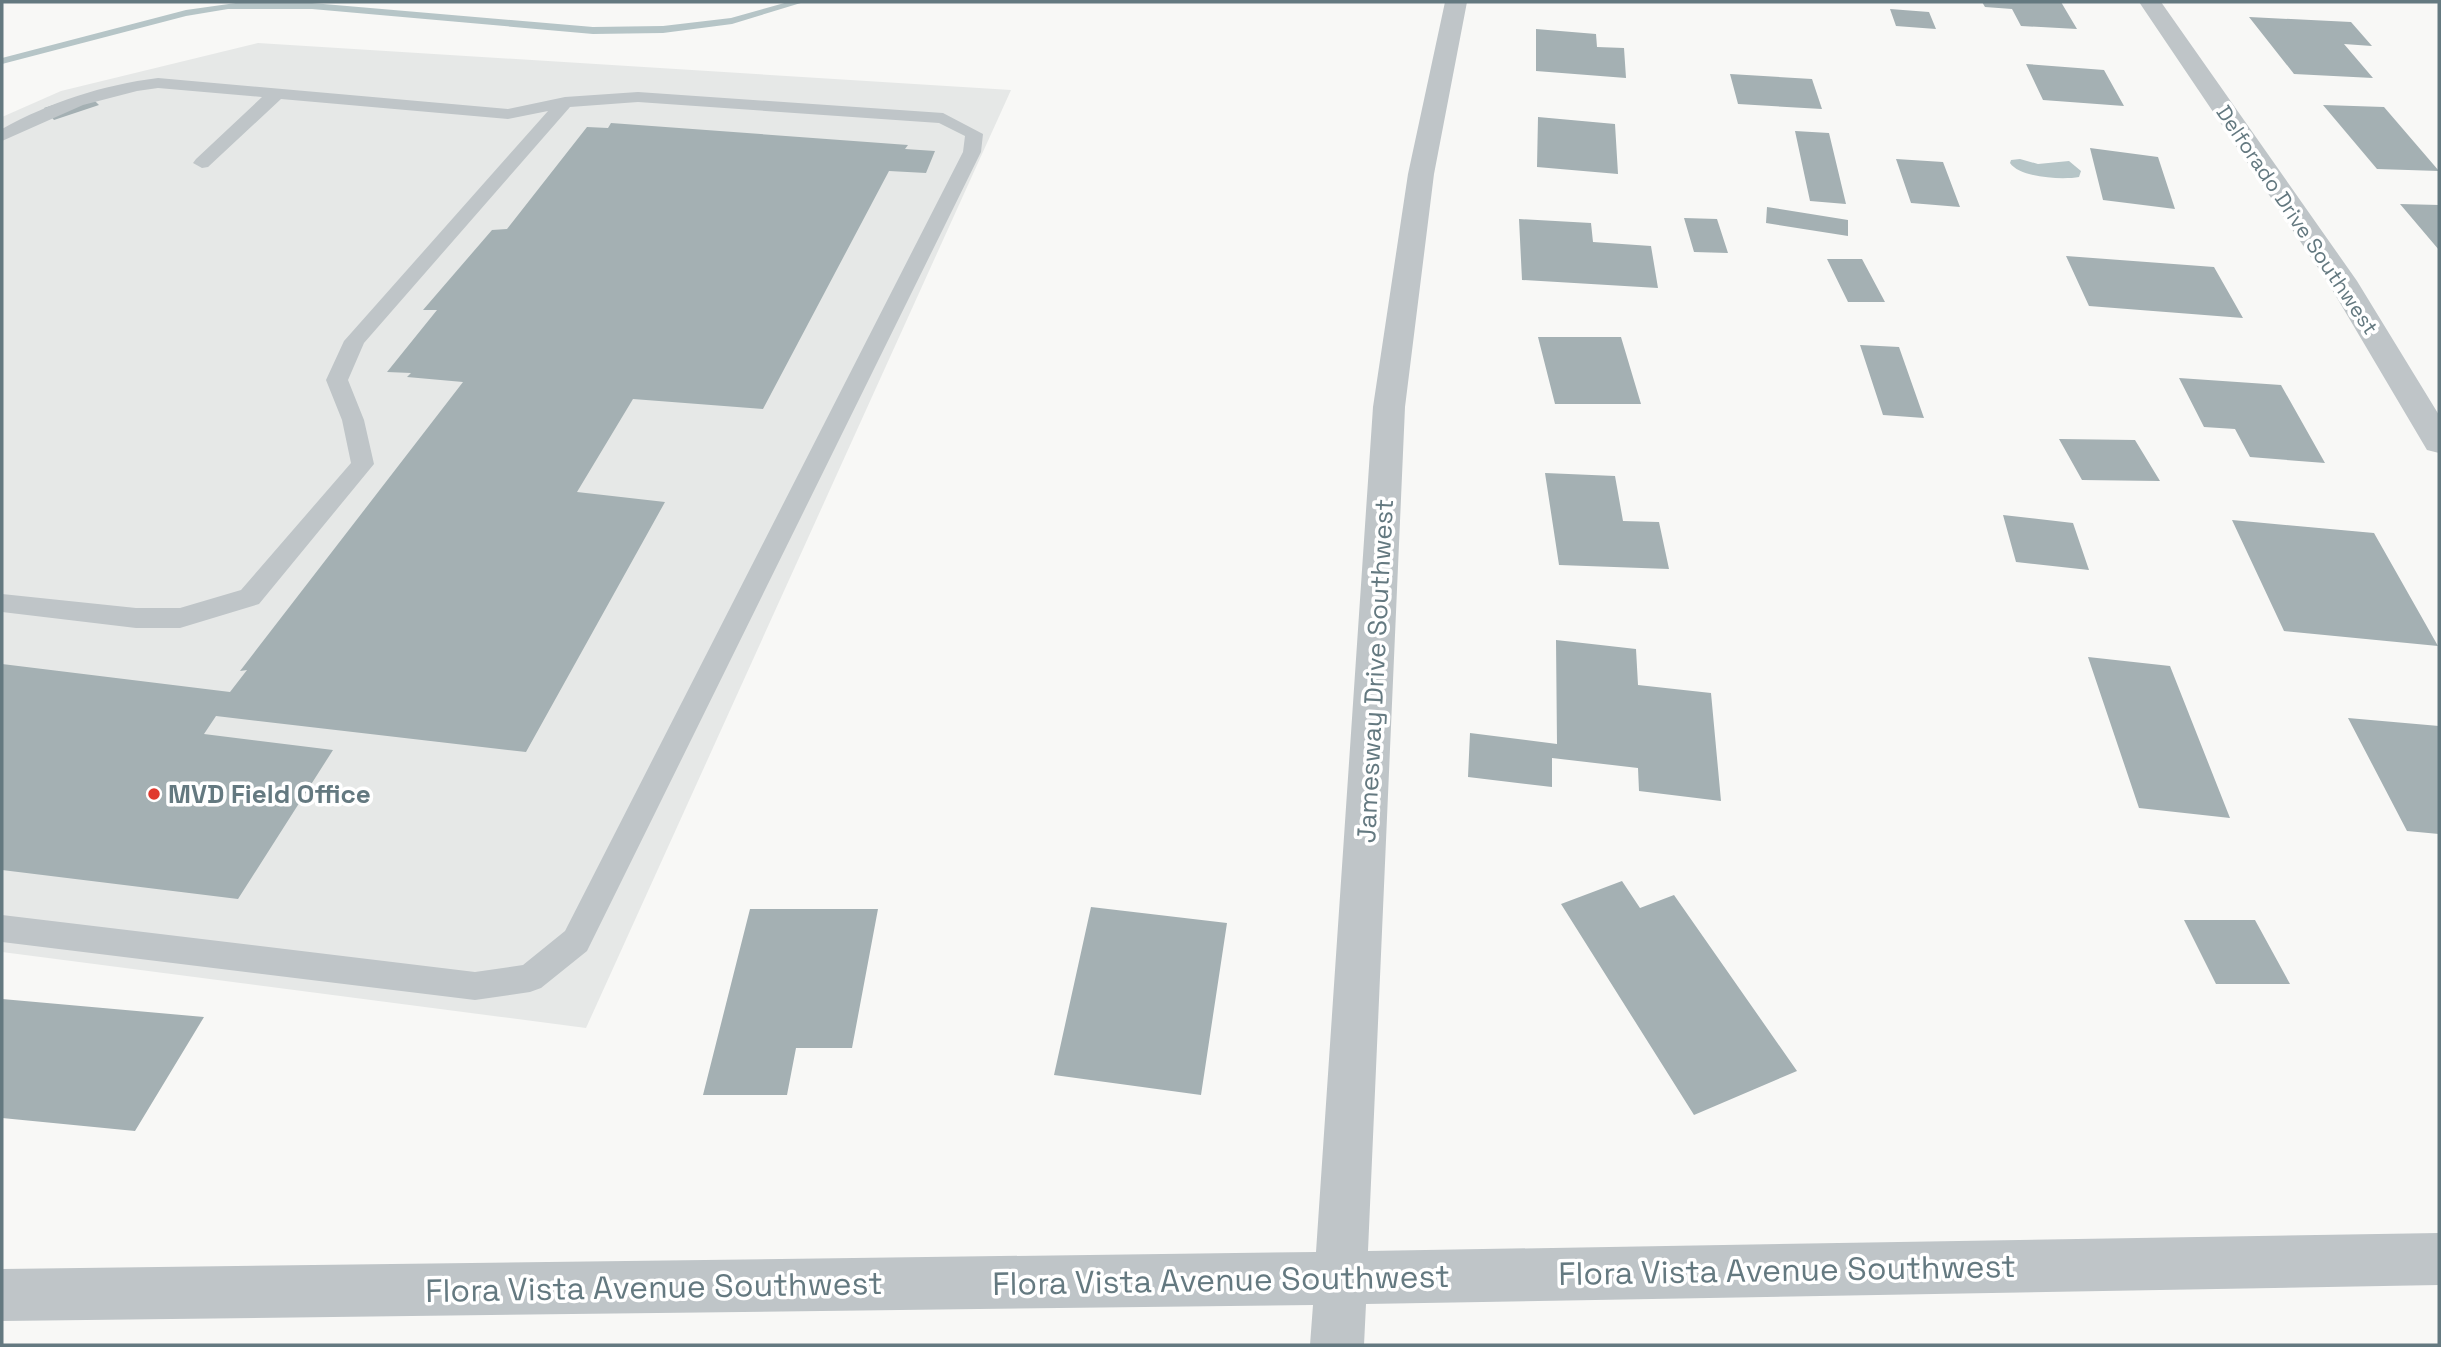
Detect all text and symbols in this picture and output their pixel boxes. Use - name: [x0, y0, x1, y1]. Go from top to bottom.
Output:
- street label: Delforado Drive Southwest: [2210, 100, 2384, 340]
- street label: Jamesway Drive Southwest: [1349, 498, 1401, 844]
- place label: MVD Field Office: [168, 777, 371, 811]
- marker: MVD Field Office: [146, 786, 162, 802]
- street label: Flora Vista Avenue Southwest: [1558, 1246, 2016, 1294]
- street label: Flora Vista Avenue Southwest: [992, 1256, 1450, 1304]
- street label: Flora Vista Avenue Southwest: [425, 1263, 883, 1311]

